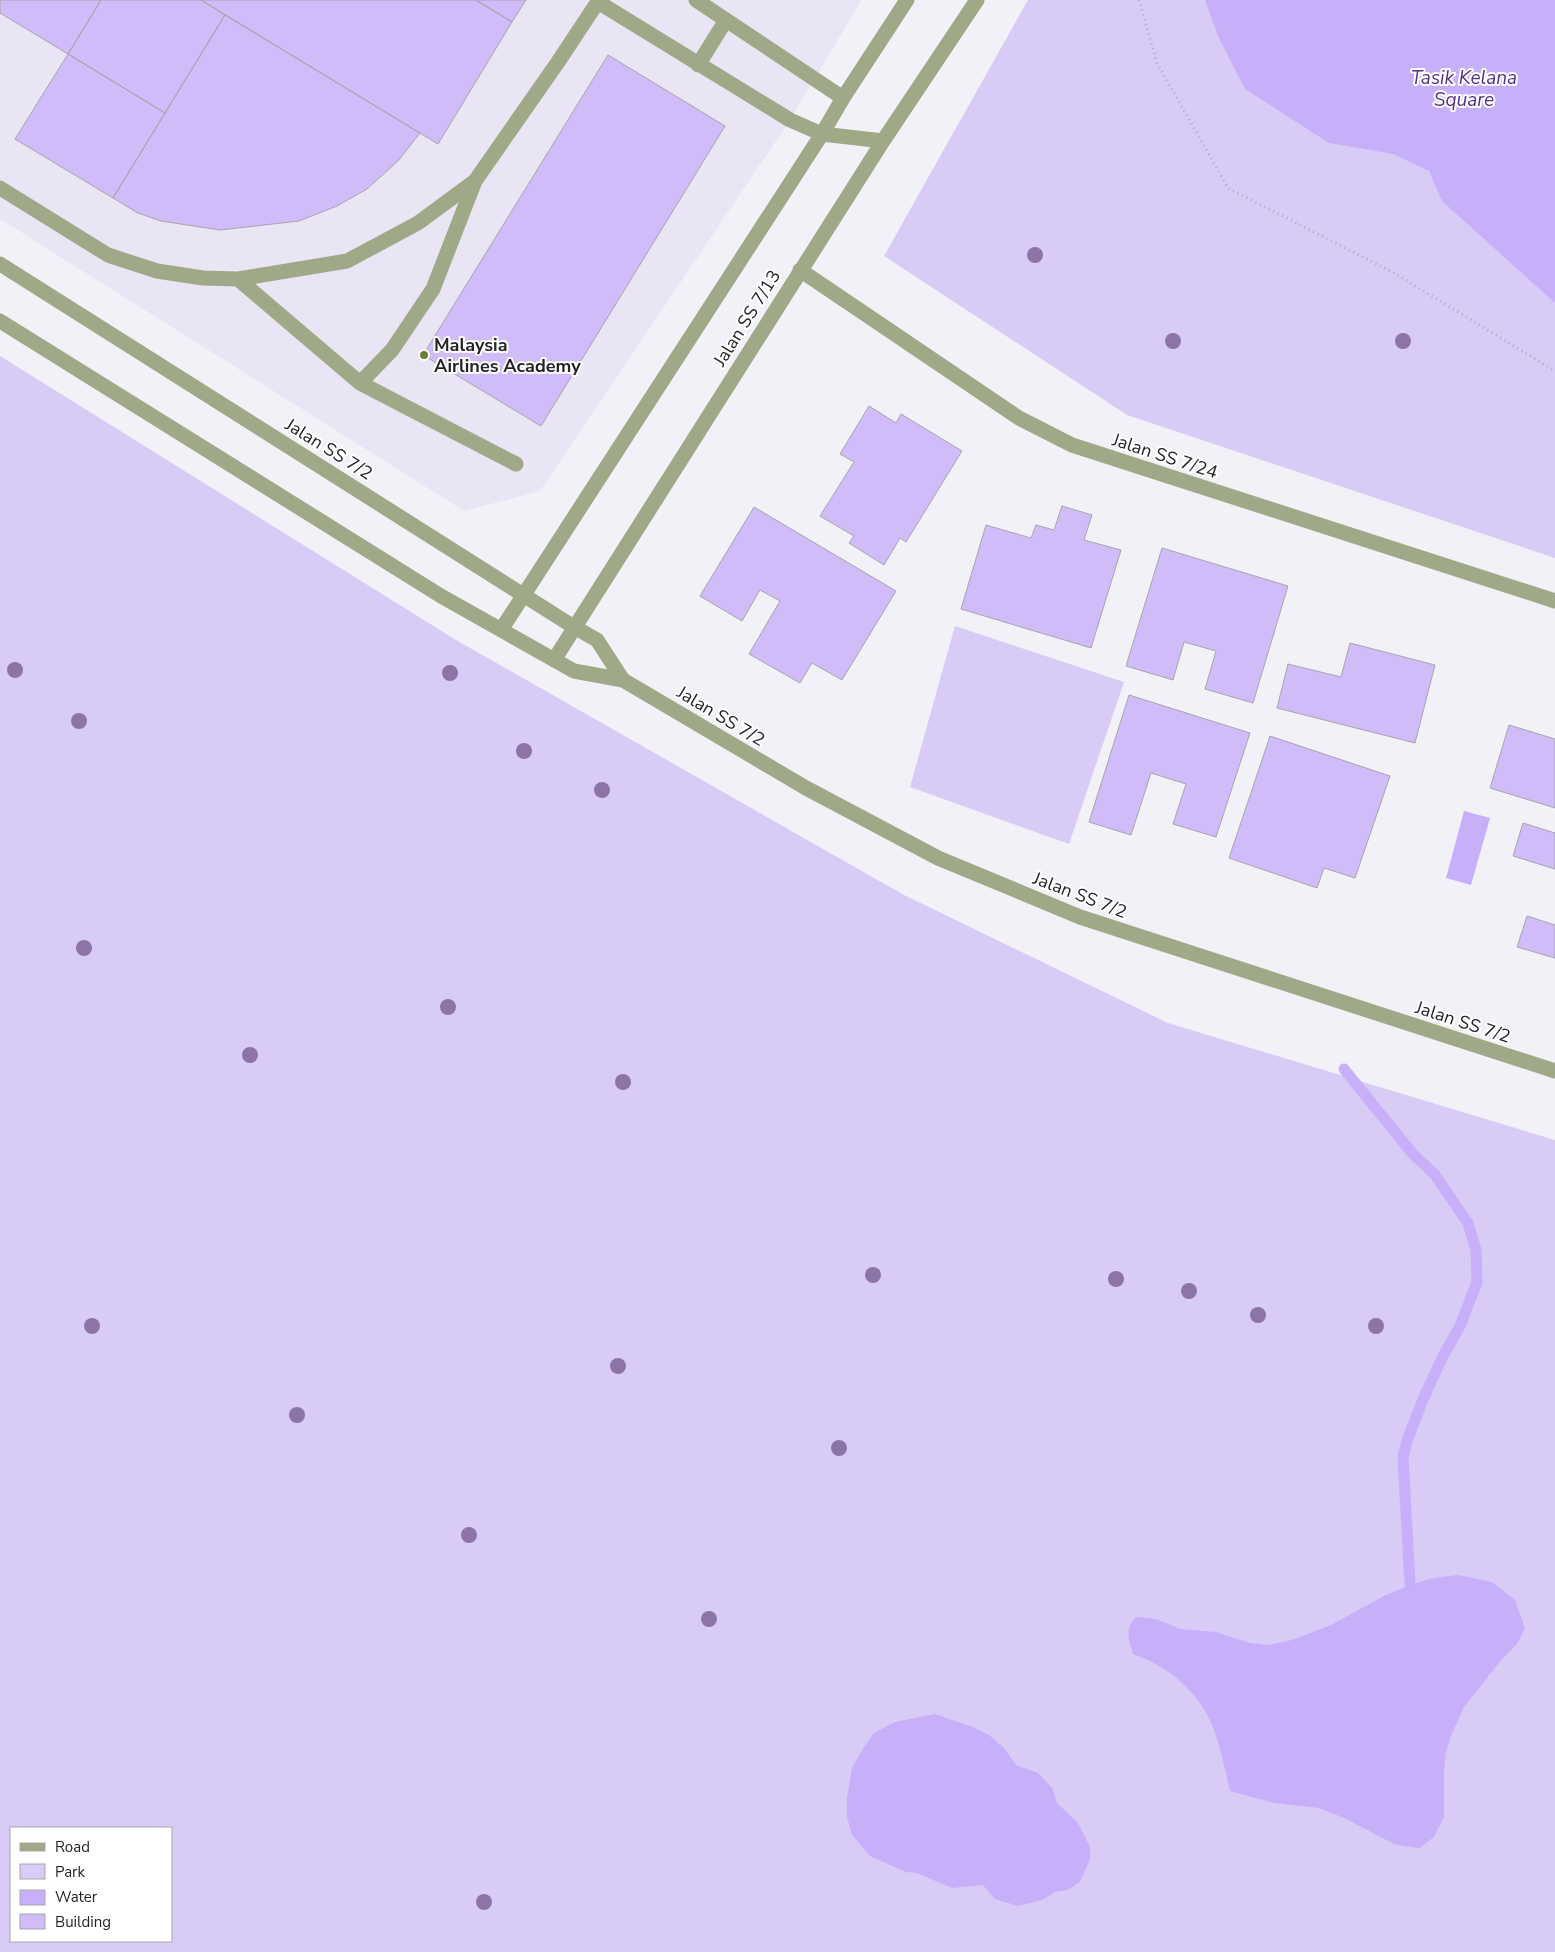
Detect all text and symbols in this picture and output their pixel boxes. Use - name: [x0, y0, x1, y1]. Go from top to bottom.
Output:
- water label: Tasik Kelana Square: [1411, 65, 1517, 113]
- street label: Jalan SS 7/13: [707, 265, 786, 372]
- place label: Malaysia Airlines Academy: [434, 333, 581, 378]
- marker: Malaysia Airlines Academy: [418, 349, 430, 361]
- street label: Jalan SS 7/2: [280, 412, 377, 485]
- street label: Jalan SS 7/24: [1108, 427, 1221, 484]
- street label: Jalan SS 7/2: [672, 680, 769, 752]
- street label: Jalan SS 7/2: [1029, 866, 1130, 924]
- street label: Jalan SS 7/2: [1411, 995, 1514, 1049]
- legend: [10, 1827, 172, 1942]
- text: Road: [55, 1837, 90, 1857]
- text: Park: [55, 1862, 85, 1882]
- text: Water: [55, 1887, 98, 1907]
- text: Building: [55, 1912, 111, 1932]

